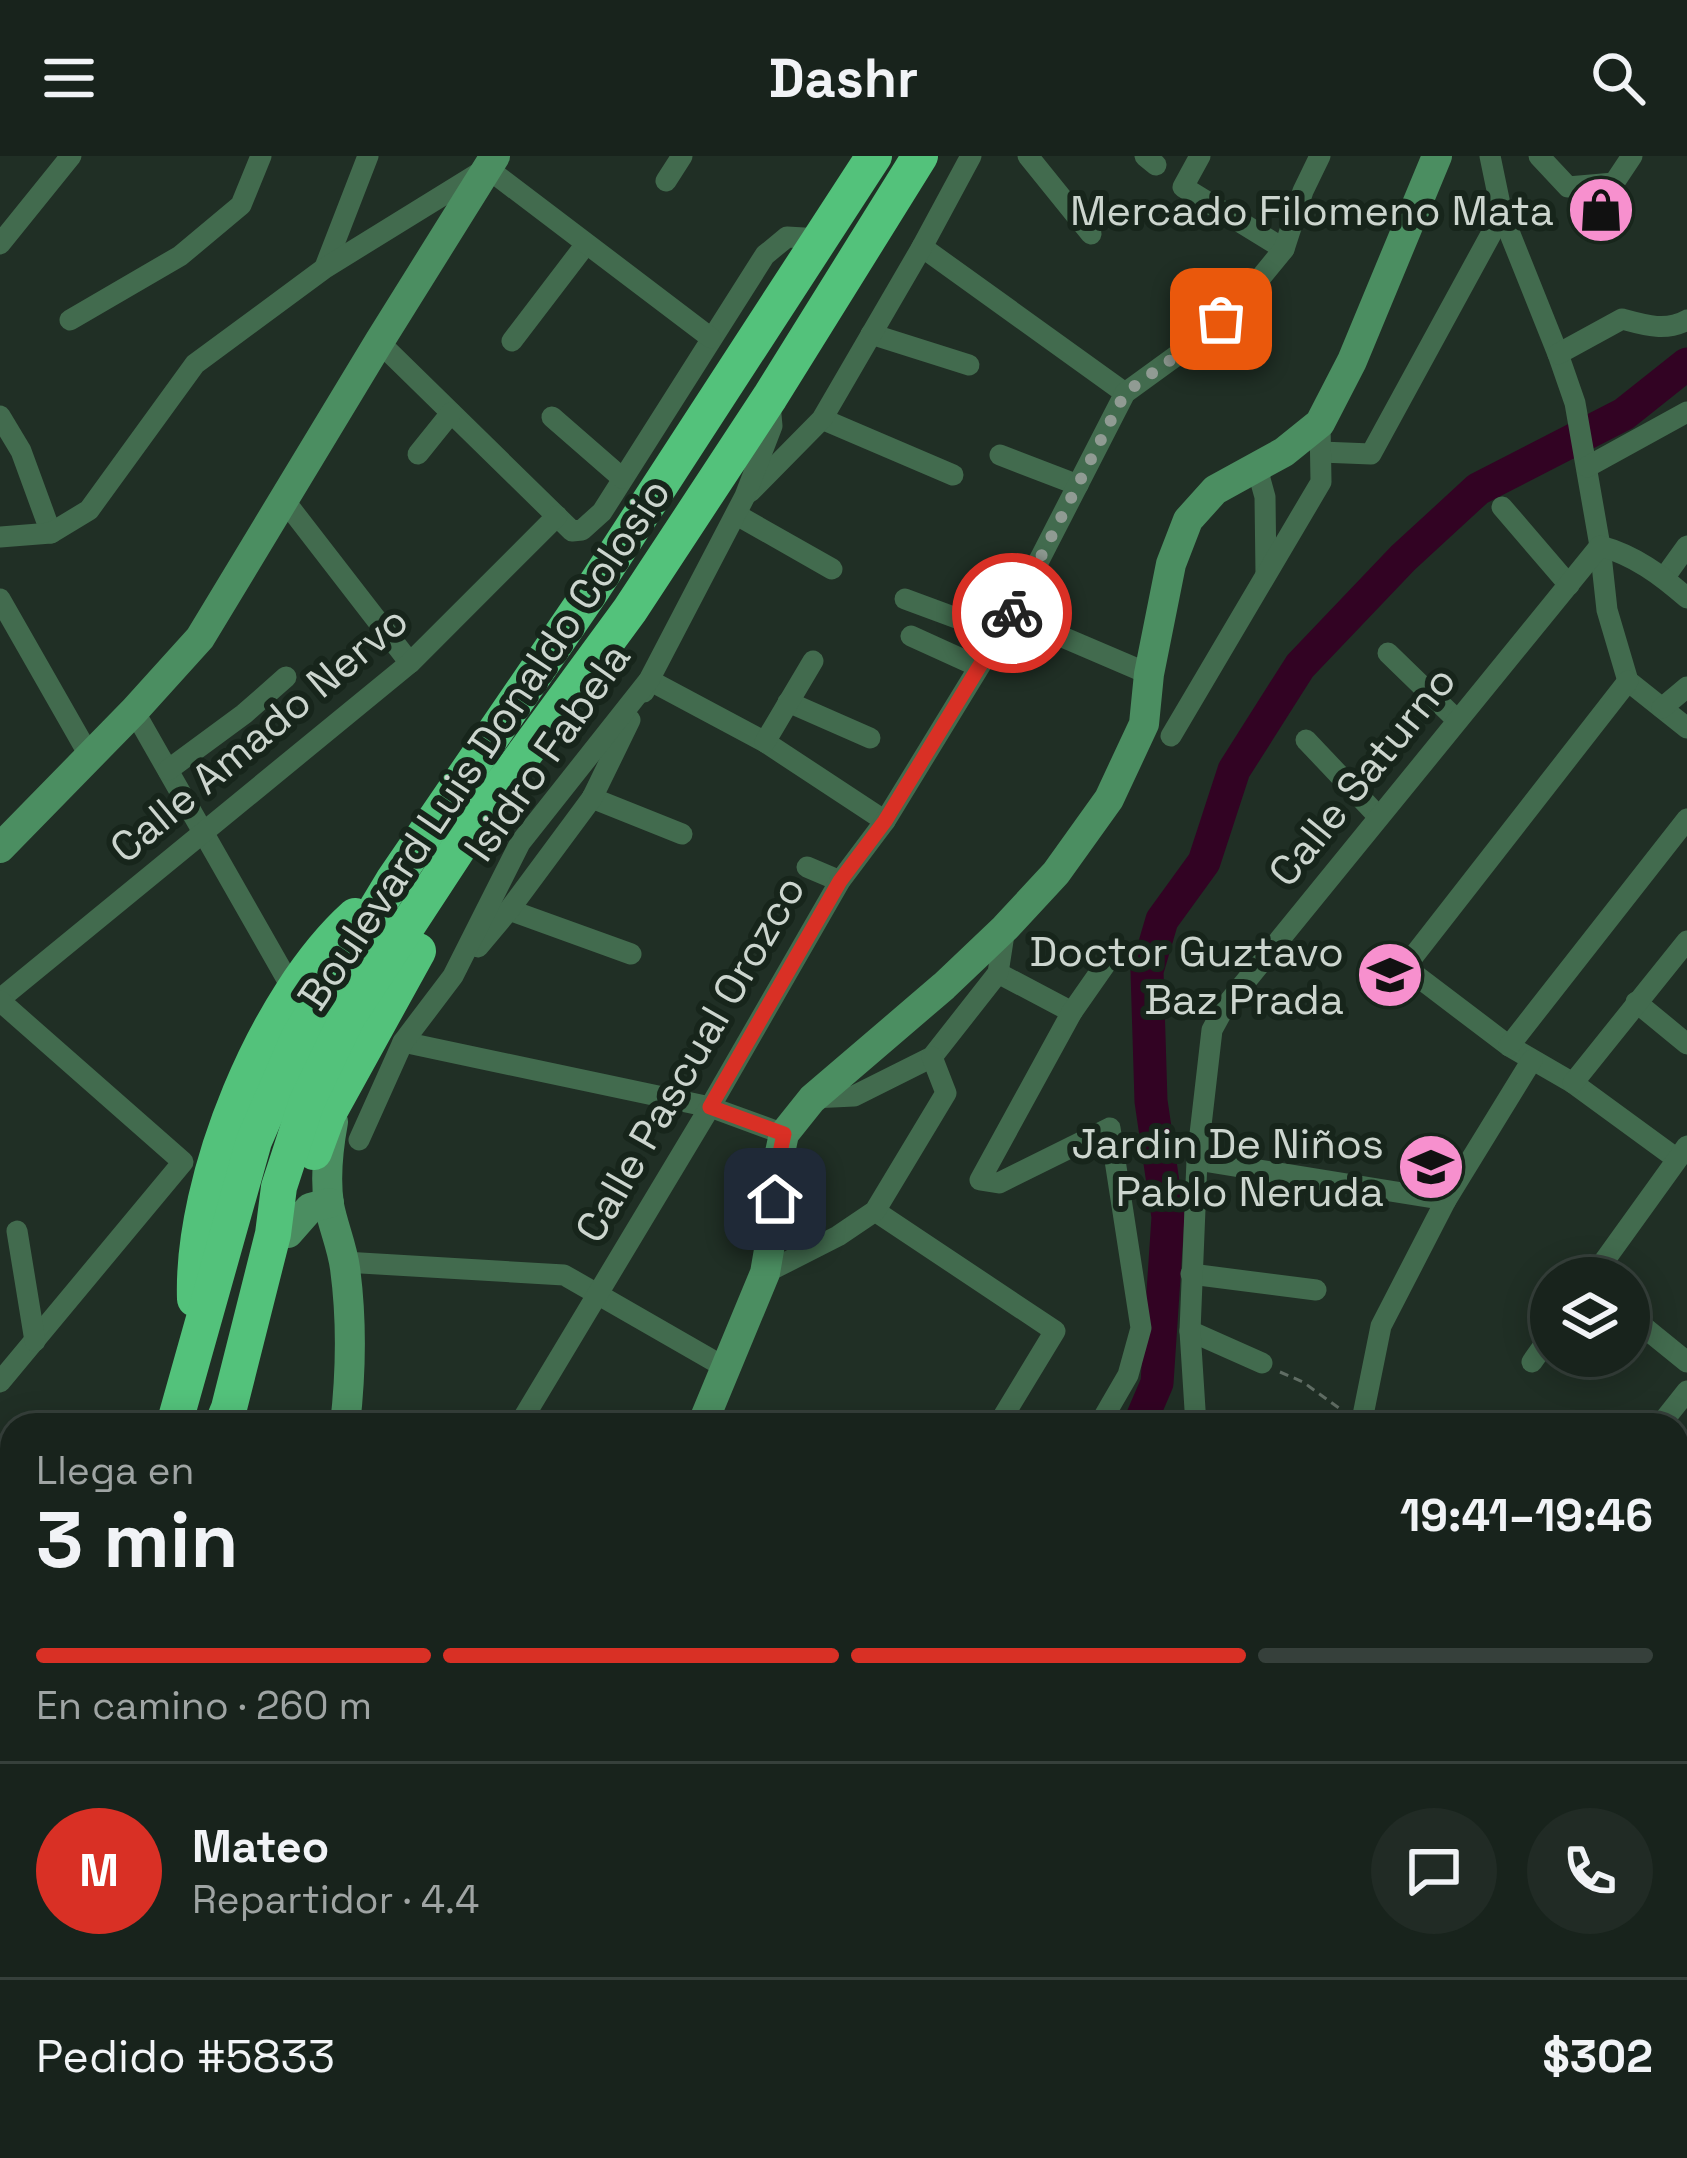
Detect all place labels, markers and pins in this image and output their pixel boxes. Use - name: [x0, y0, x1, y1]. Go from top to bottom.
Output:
- shop icon: Mercado Filomeno Mata: [1566, 175, 1636, 245]
- place label: Mercado Filomeno Mata: [1070, 184, 1554, 237]
- pin: [1170, 268, 1272, 370]
- place label: Doctor Guztavo Baz Prada: [1029, 925, 1344, 1026]
- school or university icon: Doctor Guztavo Baz Prada: [1355, 940, 1425, 1010]
- place label: Jardin De Niños Pablo Neruda: [1071, 1117, 1384, 1218]
- school or university icon: Jardin De Niños Pablo Neruda: [1396, 1132, 1466, 1202]
- pin: [724, 1148, 826, 1250]

